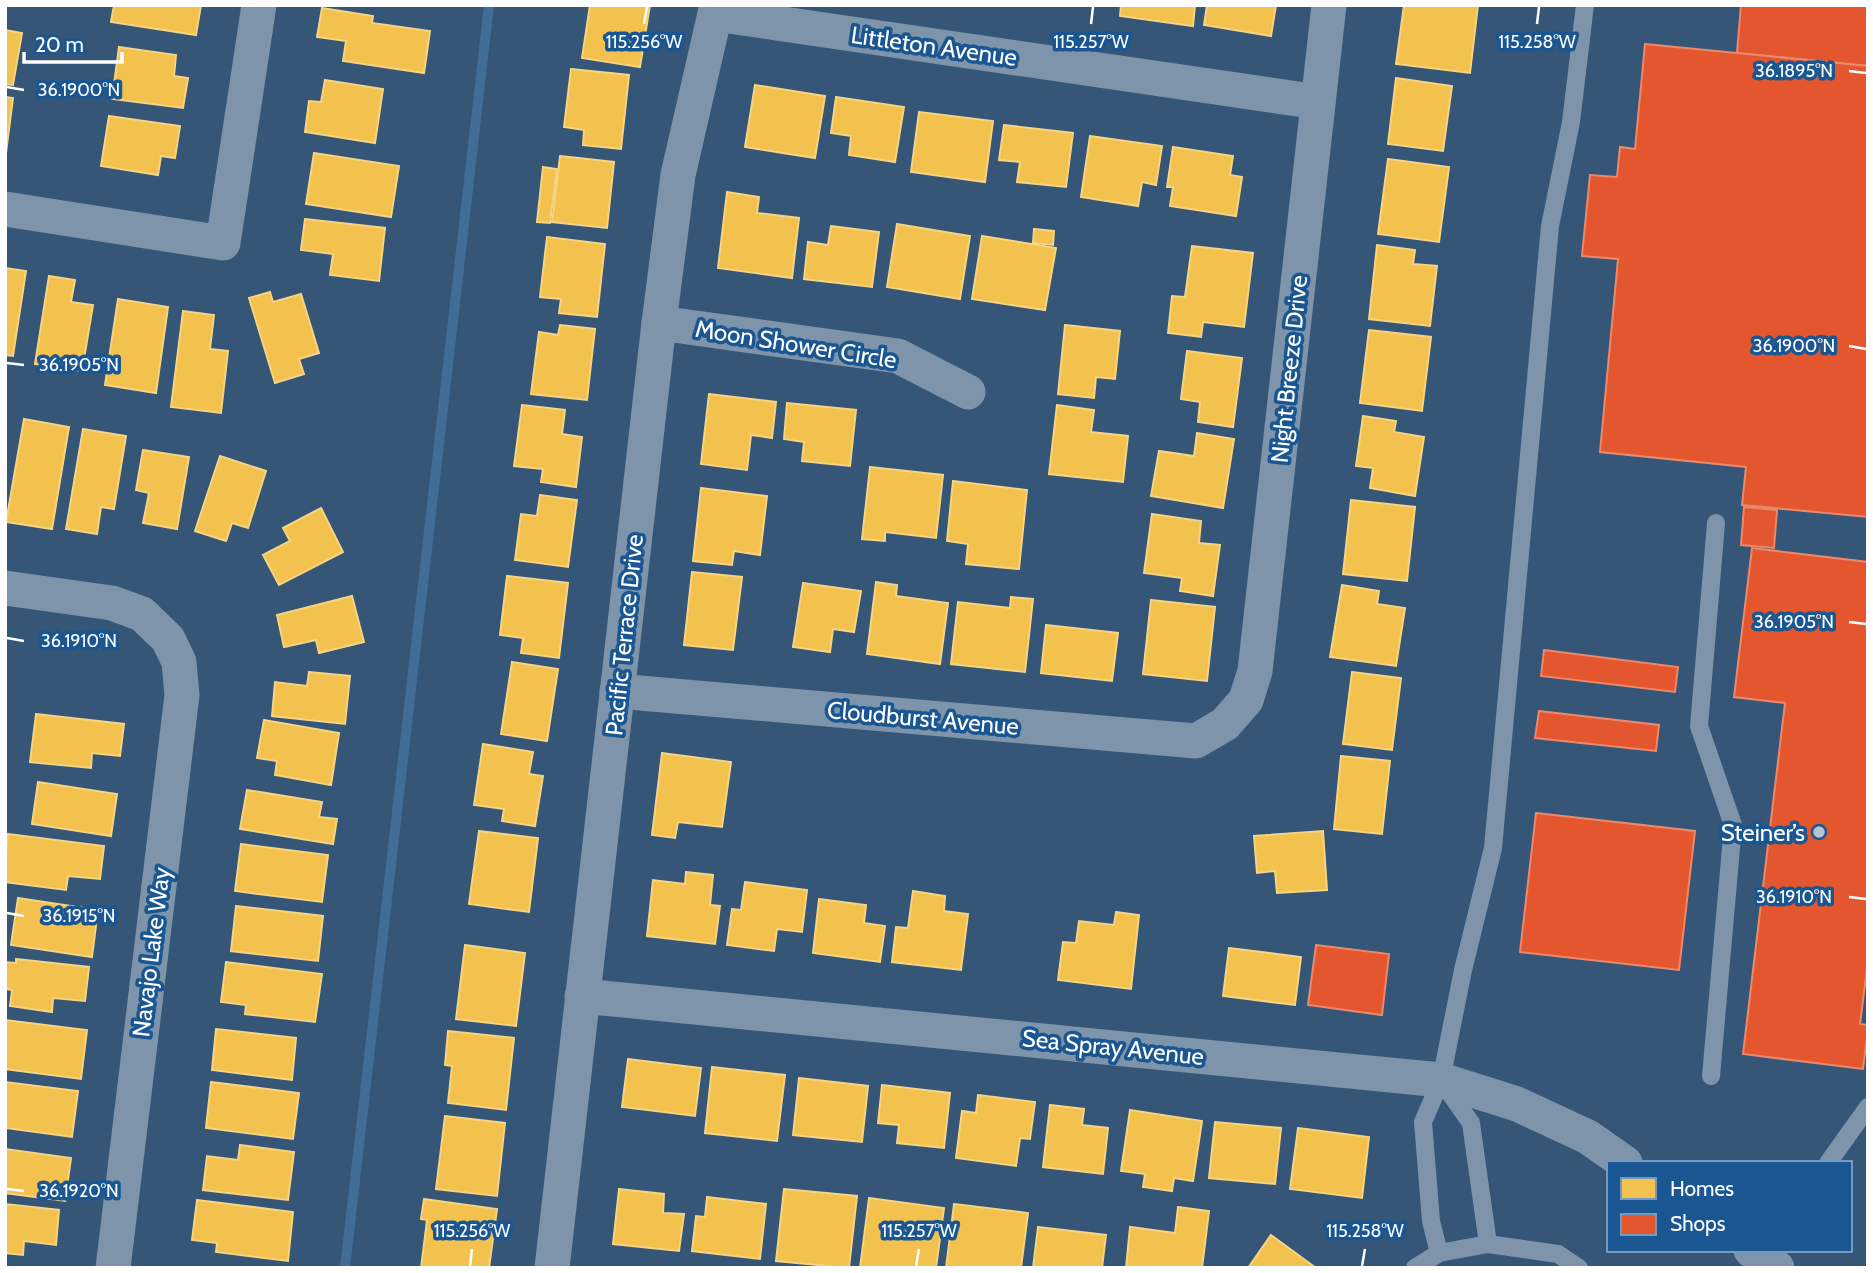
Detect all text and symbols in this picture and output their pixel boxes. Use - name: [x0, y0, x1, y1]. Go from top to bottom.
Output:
- street label: Littleton Avenue: [849, 20, 1019, 72]
- scale bar: [24, 21, 122, 65]
- text: 115.256°W: [606, 31, 682, 53]
- text: 115.257°W: [1053, 31, 1129, 53]
- text: 115.258°W: [1498, 31, 1576, 53]
- text: 20 m: [35, 32, 84, 57]
- text: 36.1895°N: [1755, 60, 1833, 82]
- text: 36.1900°N: [38, 79, 120, 101]
- street label: Night Breeze Drive: [1265, 274, 1313, 464]
- street label: Moon Shower Circle: [693, 314, 899, 374]
- text: 36.1900°N: [1753, 335, 1835, 357]
- text: 36.1905°N: [39, 354, 119, 376]
- street label: Pacific Terrace Drive: [599, 533, 649, 737]
- text: 36.1905°N: [1754, 611, 1834, 633]
- text: 36.1910°N: [41, 630, 117, 652]
- street label: Cloudburst Avenue: [826, 695, 1020, 741]
- place label: Steiner’s: [1721, 818, 1805, 847]
- marker: Steiner’s: [1811, 824, 1827, 840]
- street label: Navajo Lake Way: [126, 865, 176, 1039]
- text: 36.1910°N: [1756, 886, 1832, 908]
- text: 36.1915°N: [42, 905, 116, 927]
- street label: Sea Spray Avenue: [1021, 1023, 1205, 1071]
- legend: [1607, 1161, 1852, 1252]
- text: Homes: [1670, 1176, 1734, 1201]
- text: 36.1920°N: [39, 1180, 119, 1202]
- text: Shops: [1670, 1211, 1726, 1236]
- text: 115.256°W: [434, 1220, 510, 1242]
- text: 115.257°W: [881, 1220, 957, 1242]
- text: 115.258°W: [1326, 1220, 1404, 1242]

